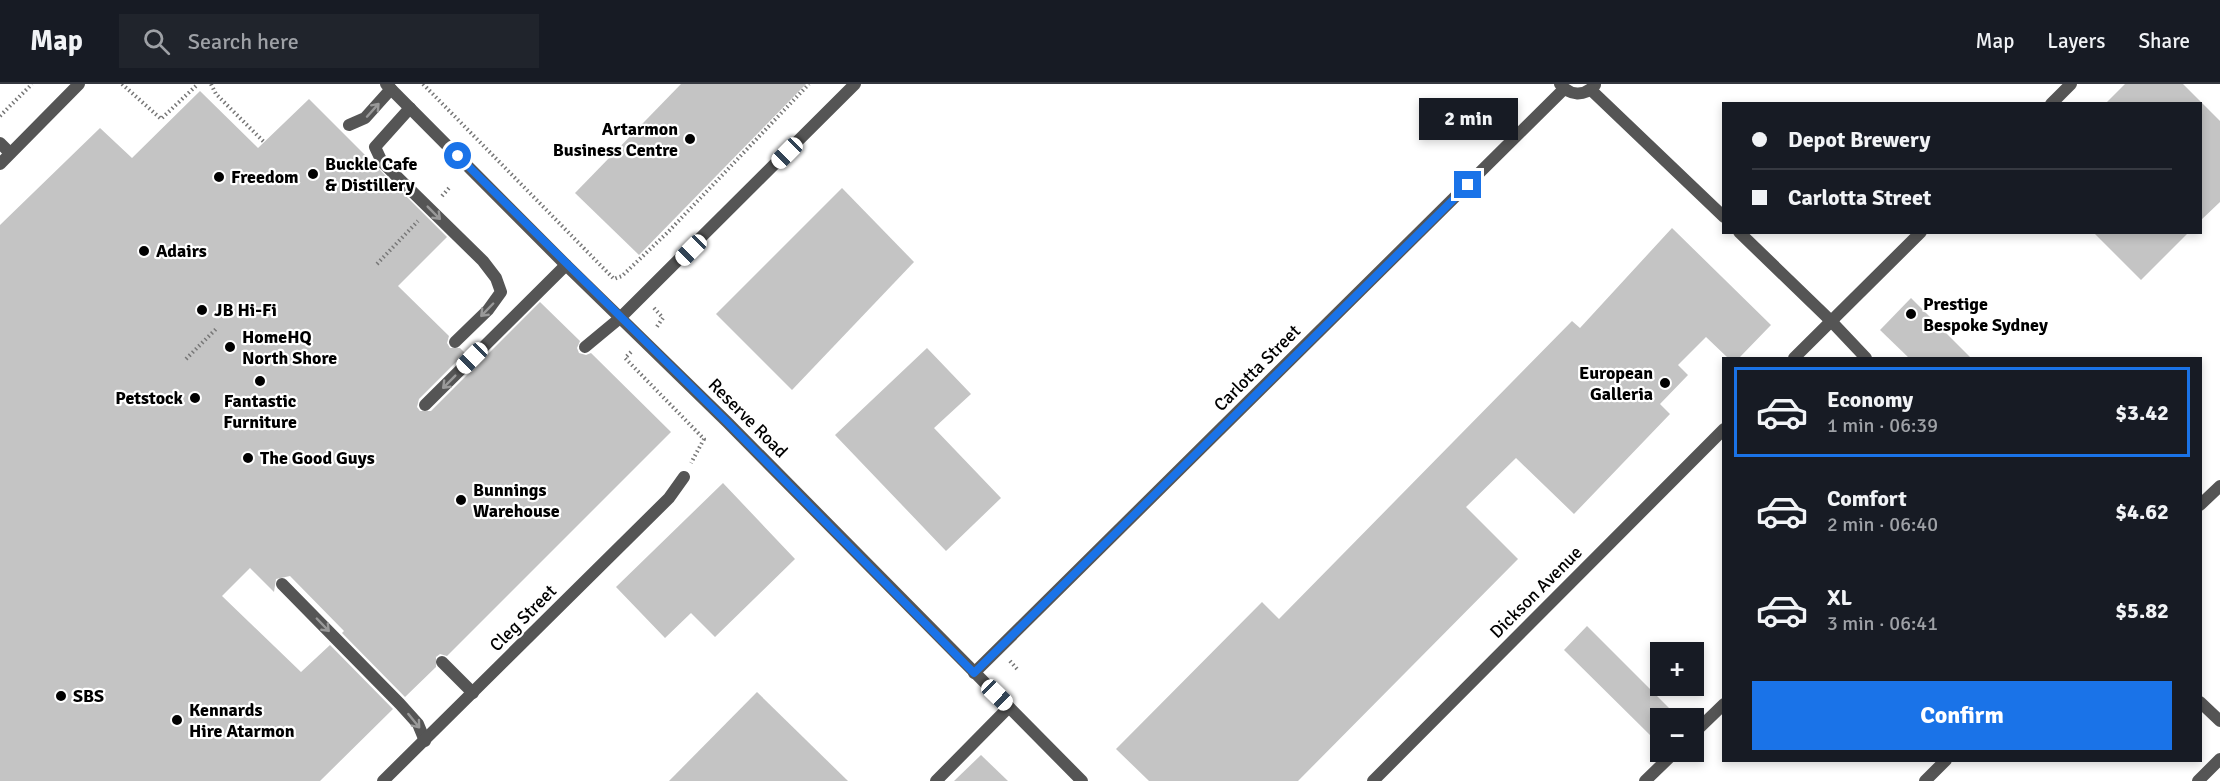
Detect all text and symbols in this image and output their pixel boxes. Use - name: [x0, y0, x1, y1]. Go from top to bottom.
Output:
- search box: [119, 14, 539, 68]
- text: Map: [30, 24, 83, 58]
- icon: search: [140, 25, 173, 58]
- text: Search here: [188, 28, 299, 55]
- text: Map: [1976, 28, 2014, 54]
- text: Layers: [2047, 28, 2105, 54]
- text: Share: [2138, 28, 2190, 54]
- callout: 2 min: [1418, 98, 1518, 140]
- one-way arrow: [365, 103, 379, 118]
- text: 2 min: [1444, 106, 1493, 131]
- place label: Artarmon Business Centre: [553, 118, 678, 161]
- text: Depot Brewery: [1788, 126, 1930, 153]
- marker: Artarmon Business Centre: [683, 132, 697, 146]
- car: [768, 134, 806, 172]
- route start: [444, 142, 471, 169]
- place label: Buckle Cafe & Distillery: [325, 153, 418, 196]
- place label: Freedom: [231, 166, 299, 188]
- marker: Buckle Cafe & Distillery: [306, 167, 320, 181]
- marker: Freedom: [212, 170, 226, 184]
- route end: [1454, 171, 1481, 198]
- text: Carlotta Street: [1788, 184, 1931, 211]
- one-way arrow: [427, 205, 442, 220]
- car: [672, 231, 710, 269]
- place label: Adairs: [156, 240, 207, 262]
- marker: Adairs: [137, 244, 151, 258]
- place label: Prestige Bespoke Sydney: [1923, 293, 2048, 336]
- place label: JB Hi-Fi: [214, 299, 277, 321]
- marker: JB Hi-Fi: [195, 303, 209, 317]
- one-way arrow: [480, 303, 495, 318]
- marker: Prestige Bespoke Sydney: [1904, 307, 1918, 321]
- street label: Carlotta Street: [1209, 320, 1305, 416]
- place label: HomeHQ North Shore: [242, 326, 337, 369]
- car: [453, 339, 491, 377]
- marker: HomeHQ North Shore: [223, 340, 237, 354]
- place label: European Galleria: [1579, 362, 1653, 405]
- marker: Fantastic Furniture: [253, 374, 267, 388]
- one-way arrow: [441, 374, 456, 389]
- street label: Reserve Road: [704, 374, 792, 462]
- marker: European Galleria: [1658, 376, 1672, 390]
- icon: car: [1755, 385, 1809, 439]
- text: Economy: [1827, 386, 1913, 413]
- place label: Petstock: [115, 387, 184, 409]
- place label: Fantastic Furniture: [223, 390, 297, 433]
- marker: Petstock: [188, 391, 202, 405]
- text: $3.42: [2115, 399, 2169, 426]
- text: 1 min · 06:39: [1827, 413, 1938, 438]
- place label: The Good Guys: [260, 447, 375, 469]
- marker: The Good Guys: [241, 451, 255, 465]
- place label: Bunnings Warehouse: [473, 479, 560, 522]
- icon: car: [1755, 484, 1809, 538]
- text: Comfort: [1827, 485, 1907, 512]
- marker: Bunnings Warehouse: [454, 493, 468, 507]
- text: $4.62: [2115, 498, 2169, 525]
- text: 2 min · 06:40: [1827, 512, 1938, 537]
- street label: Dickson Avenue: [1485, 541, 1587, 643]
- street label: Cleg Street: [485, 580, 561, 656]
- icon: car: [1755, 583, 1809, 637]
- text: XL: [1827, 584, 1852, 611]
- text: $5.82: [2115, 597, 2169, 624]
- text: 3 min · 06:41: [1827, 611, 1938, 636]
- one-way arrow: [316, 618, 331, 633]
- map controls: [1650, 642, 1704, 762]
- button: +: [1650, 642, 1704, 696]
- car: [978, 676, 1016, 714]
- button: Confirm: [1752, 681, 2172, 750]
- place label: SBS: [73, 685, 104, 707]
- marker: SBS: [54, 689, 68, 703]
- place label: Kennards Hire Atarmon: [189, 699, 295, 742]
- button: −: [1650, 708, 1704, 762]
- marker: Kennards Hire Atarmon: [170, 713, 184, 727]
- one-way arrow: [408, 713, 421, 729]

